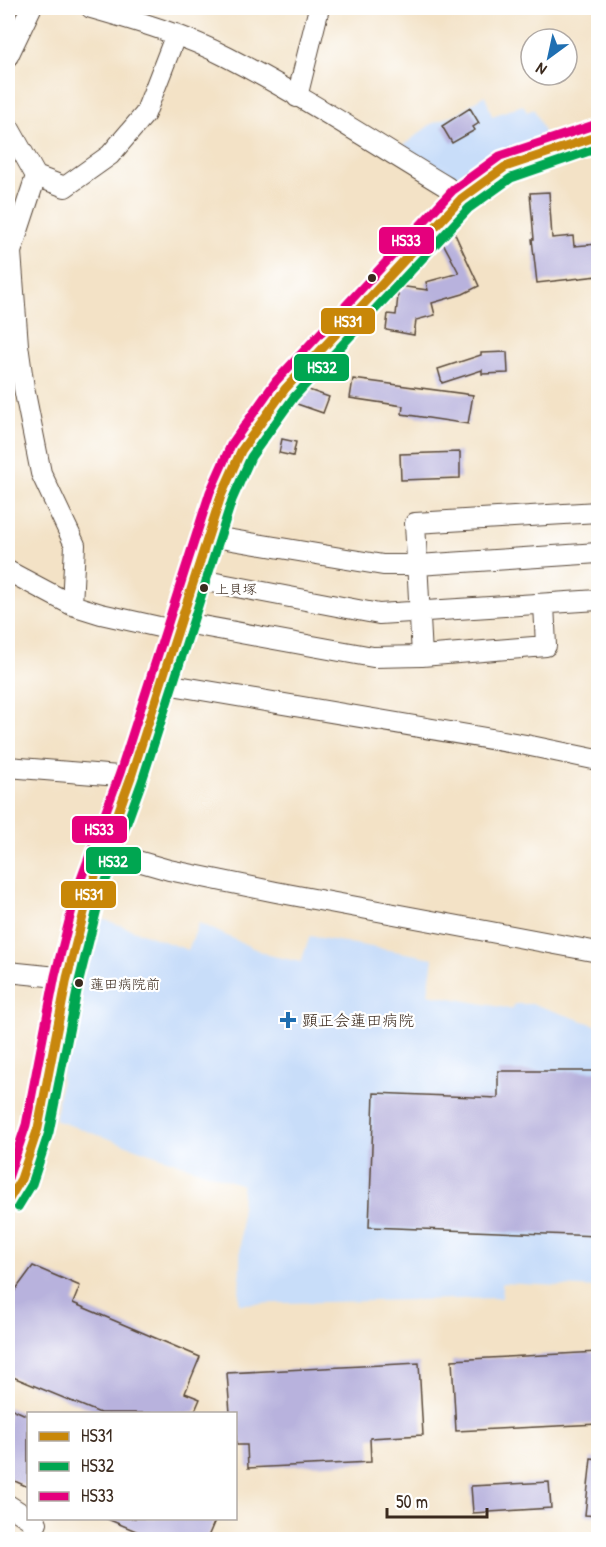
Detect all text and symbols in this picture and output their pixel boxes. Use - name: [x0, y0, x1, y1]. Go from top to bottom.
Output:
- north arrow: [519, 27, 579, 87]
- text: N: [531, 58, 550, 81]
- line badge: HS33: [378, 226, 435, 255]
- text: HS33: [391, 229, 421, 251]
- unlabelled marker: [366, 272, 378, 284]
- line badge: HS31: [320, 307, 376, 335]
- text: HS31: [334, 310, 362, 332]
- line badge: HS32: [293, 353, 350, 382]
- text: HS32: [307, 356, 337, 378]
- place label: 上貝塚: [215, 579, 257, 598]
- marker: 上貝塚: [198, 582, 210, 594]
- line badge: HS33: [71, 815, 128, 844]
- text: HS33: [84, 818, 114, 840]
- line badge: HS32: [85, 846, 142, 875]
- text: HS32: [98, 850, 128, 872]
- line badge: HS31: [60, 880, 117, 909]
- text: HS31: [75, 883, 103, 905]
- place label: 蓮田病院前: [90, 974, 160, 993]
- marker: 蓮田病院前: [73, 977, 85, 989]
- place label: 顕正会蓮田病院: [302, 1009, 414, 1031]
- marker: 顕正会蓮田病院: [279, 1011, 297, 1029]
- legend: [27, 1412, 237, 1520]
- text: HS31: [81, 1423, 112, 1448]
- text: HS32: [81, 1453, 115, 1478]
- scale bar: [387, 1481, 488, 1519]
- text: HS33: [81, 1483, 114, 1508]
- text: 50 m: [396, 1489, 428, 1514]

